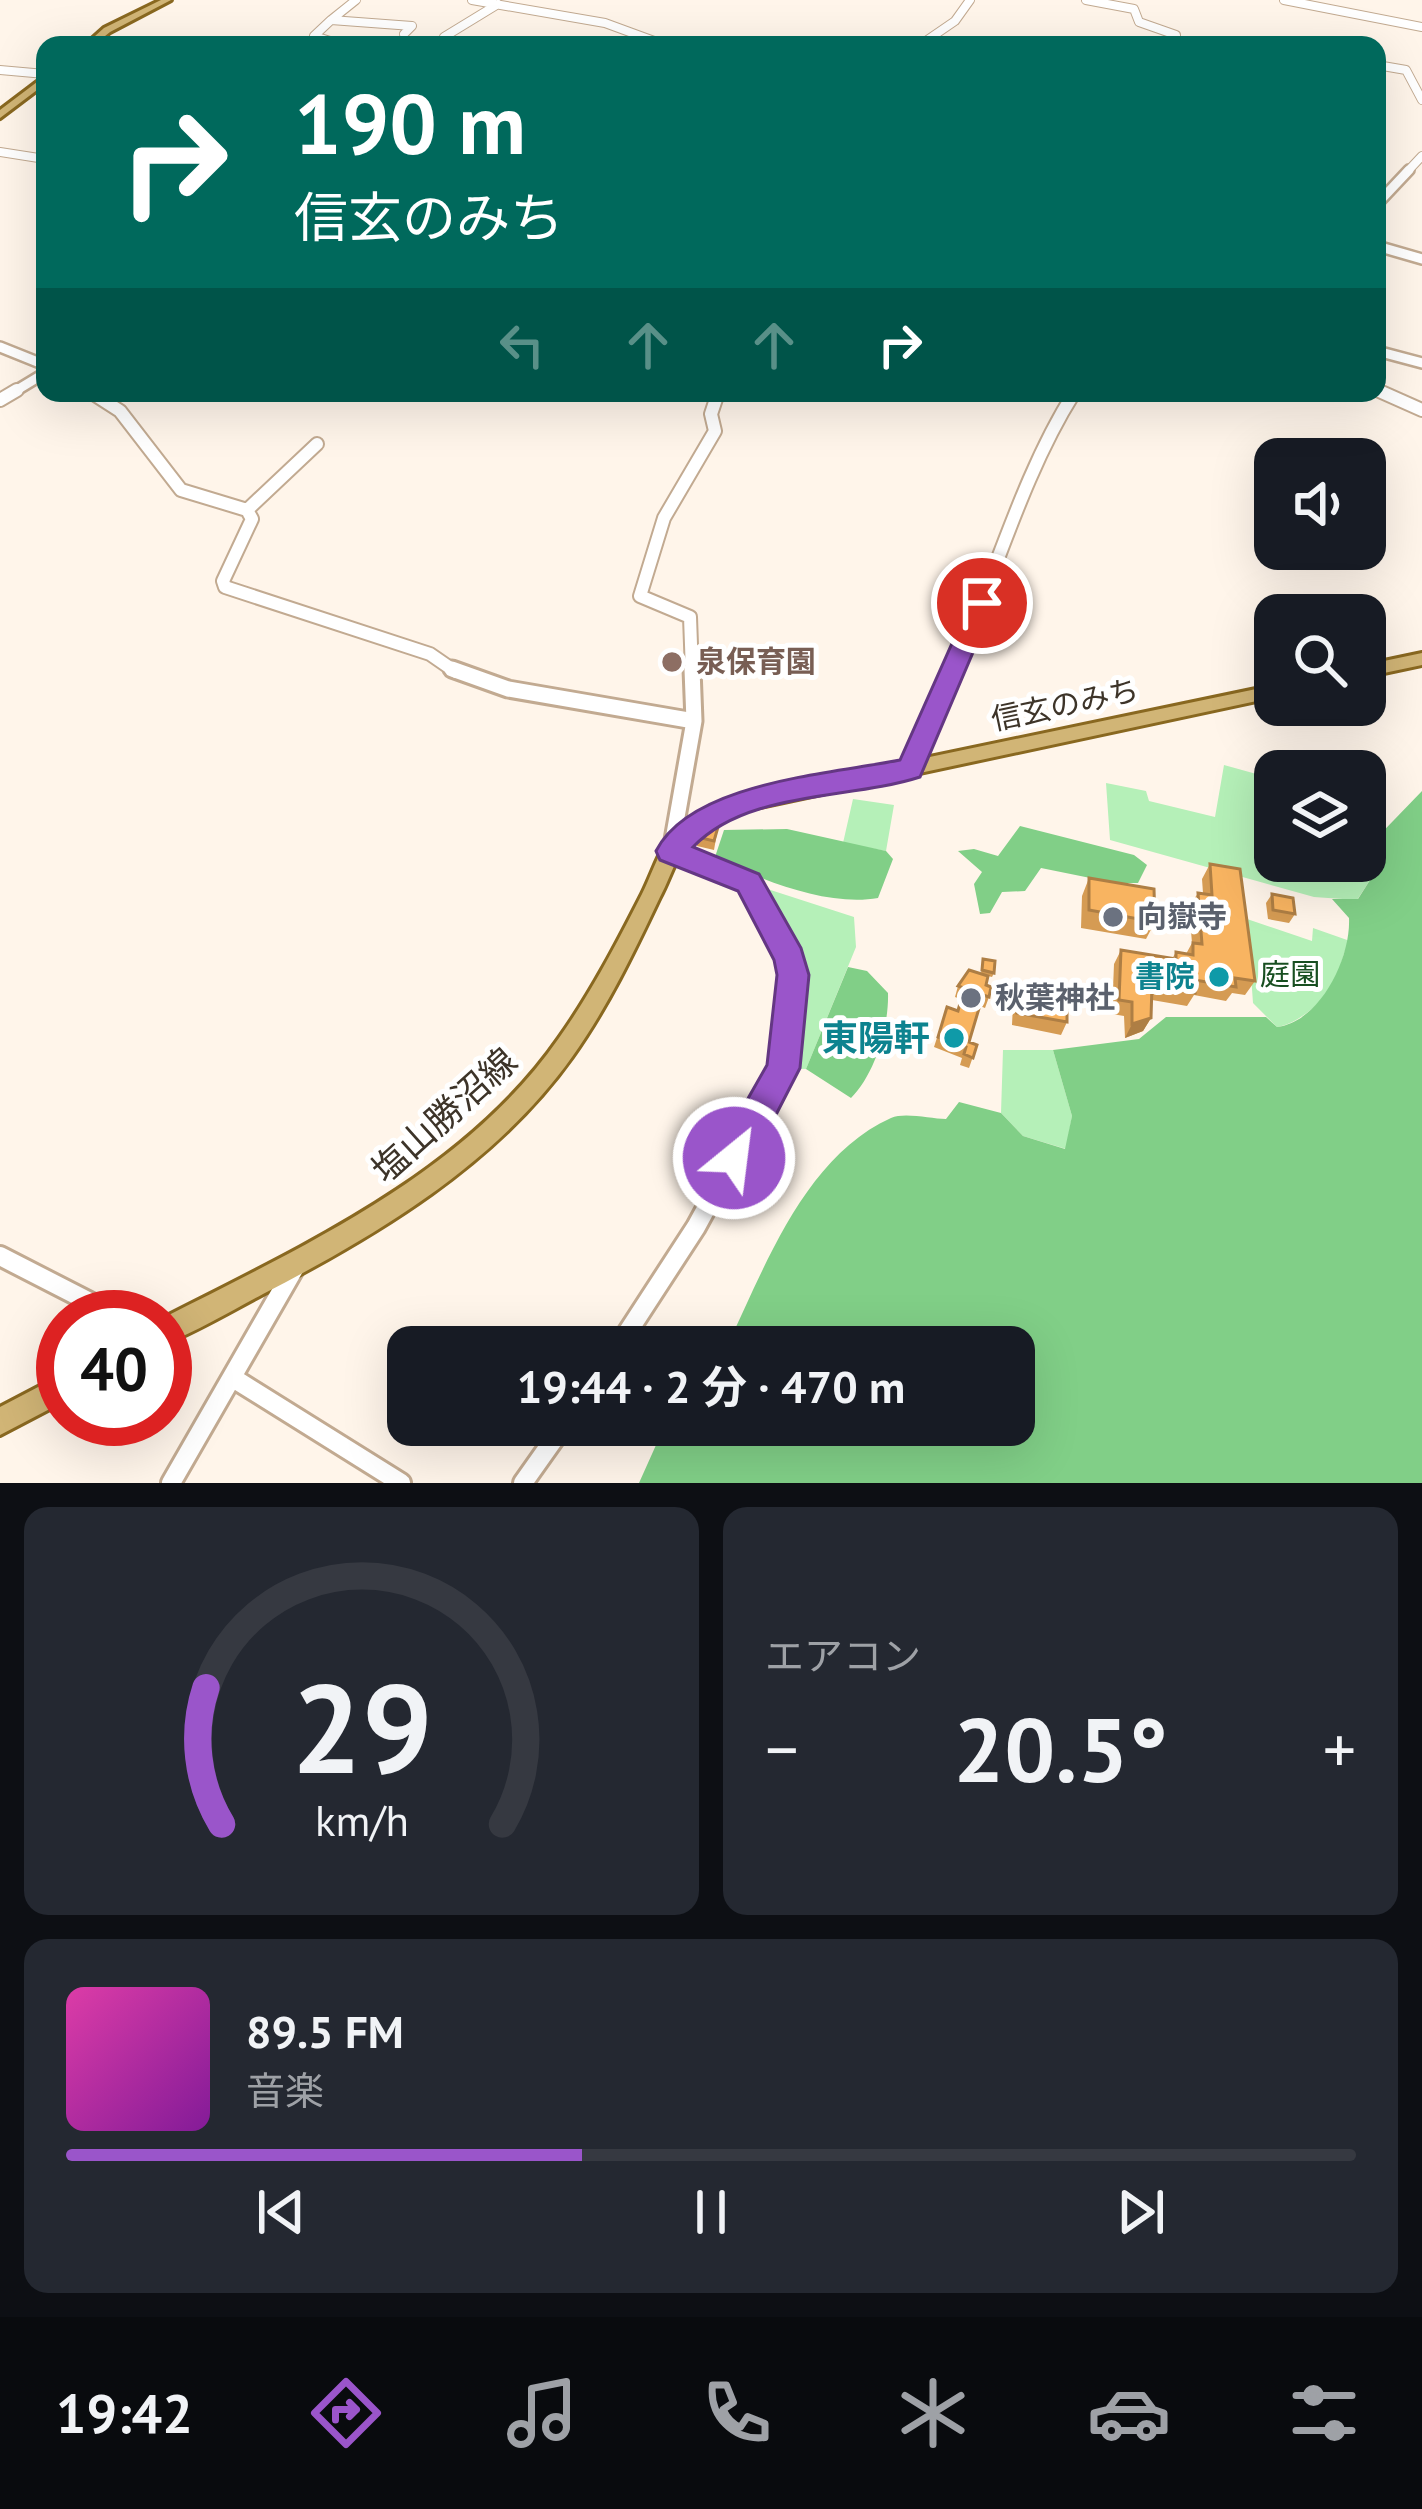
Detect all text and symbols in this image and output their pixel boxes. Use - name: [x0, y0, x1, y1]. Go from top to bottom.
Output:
- text: 190 m: [294, 68, 526, 177]
- icon: right: [96, 84, 252, 240]
- text: 信玄のみち: [294, 182, 564, 252]
- icon: left: [489, 312, 555, 378]
- icon: ahead: [615, 312, 681, 378]
- icon: ahead: [741, 312, 807, 378]
- icon: right: [867, 312, 933, 378]
- map controls: [1254, 438, 1386, 882]
- button: sound: [1254, 438, 1386, 570]
- pin: [931, 552, 1033, 654]
- icon: arrive: [949, 570, 1015, 636]
- button: search: [1254, 594, 1386, 726]
- place label: 泉保育園: [696, 641, 816, 680]
- marker: 泉保育園: [659, 649, 685, 675]
- street label: 信玄のみち: [987, 669, 1142, 738]
- button: layers: [1254, 750, 1386, 882]
- place label: 向嶽寺: [1137, 896, 1227, 935]
- marker: 向嶽寺: [1100, 904, 1126, 930]
- park label: 庭園: [1260, 954, 1320, 993]
- place label: 書院: [1135, 956, 1195, 995]
- marker: 書院: [1206, 964, 1232, 990]
- place label: 秋葉神社: [995, 977, 1115, 1016]
- marker: 秋葉神社: [958, 985, 984, 1011]
- place label: 東陽軒: [822, 1014, 930, 1061]
- marker: 東陽軒: [941, 1025, 967, 1051]
- street label: 塩山勝沼線: [361, 1037, 526, 1192]
- position arrow: [671, 1095, 797, 1221]
- speed limit sign: 40: [36, 1290, 192, 1446]
- text: 19:44 · 2 分 · 470 m: [517, 1357, 905, 1415]
- text: エアコン: [765, 1630, 921, 1681]
- text: 29: [291, 1646, 432, 1807]
- text: 20.5°: [953, 1690, 1168, 1807]
- text: −: [765, 1706, 798, 1791]
- text: +: [1323, 1706, 1356, 1791]
- text: km/h: [314, 1792, 409, 1848]
- text: 89.5 FM: [246, 2002, 404, 2060]
- text: 音楽: [246, 2065, 324, 2116]
- icon: previous: [248, 2179, 314, 2245]
- icon: pause: [678, 2179, 744, 2245]
- icon: next: [1108, 2179, 1174, 2245]
- icon: directions: [304, 2371, 388, 2455]
- icon: music: [500, 2371, 584, 2455]
- icon: phone: [695, 2371, 779, 2455]
- icon: climate: [891, 2371, 975, 2455]
- icon: car: [1087, 2371, 1171, 2455]
- icon: filters: [1282, 2371, 1366, 2455]
- text: 19:42: [56, 2378, 193, 2448]

